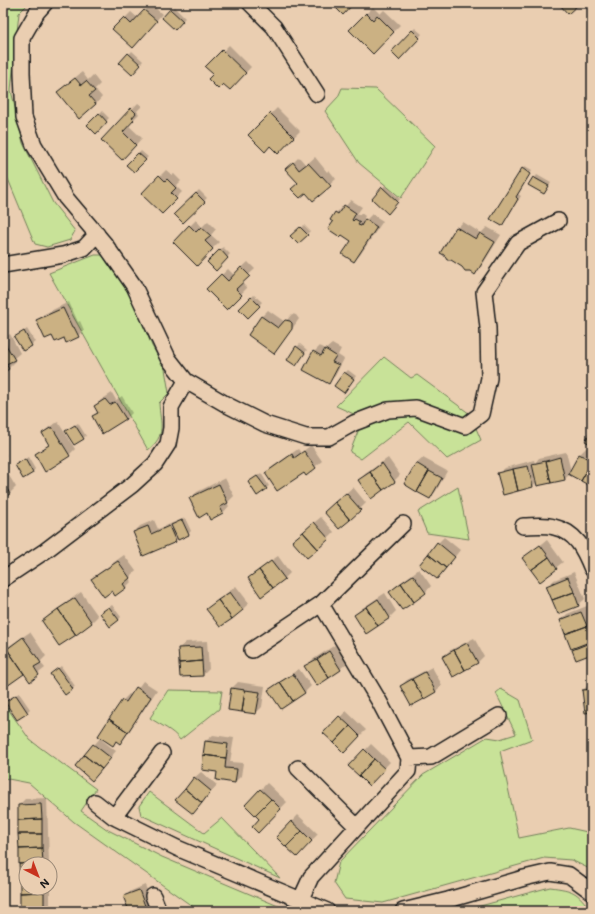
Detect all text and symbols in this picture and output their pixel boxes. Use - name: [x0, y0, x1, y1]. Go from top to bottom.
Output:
- north arrow: [18, 856, 58, 896]
- text: N: [37, 875, 53, 892]

